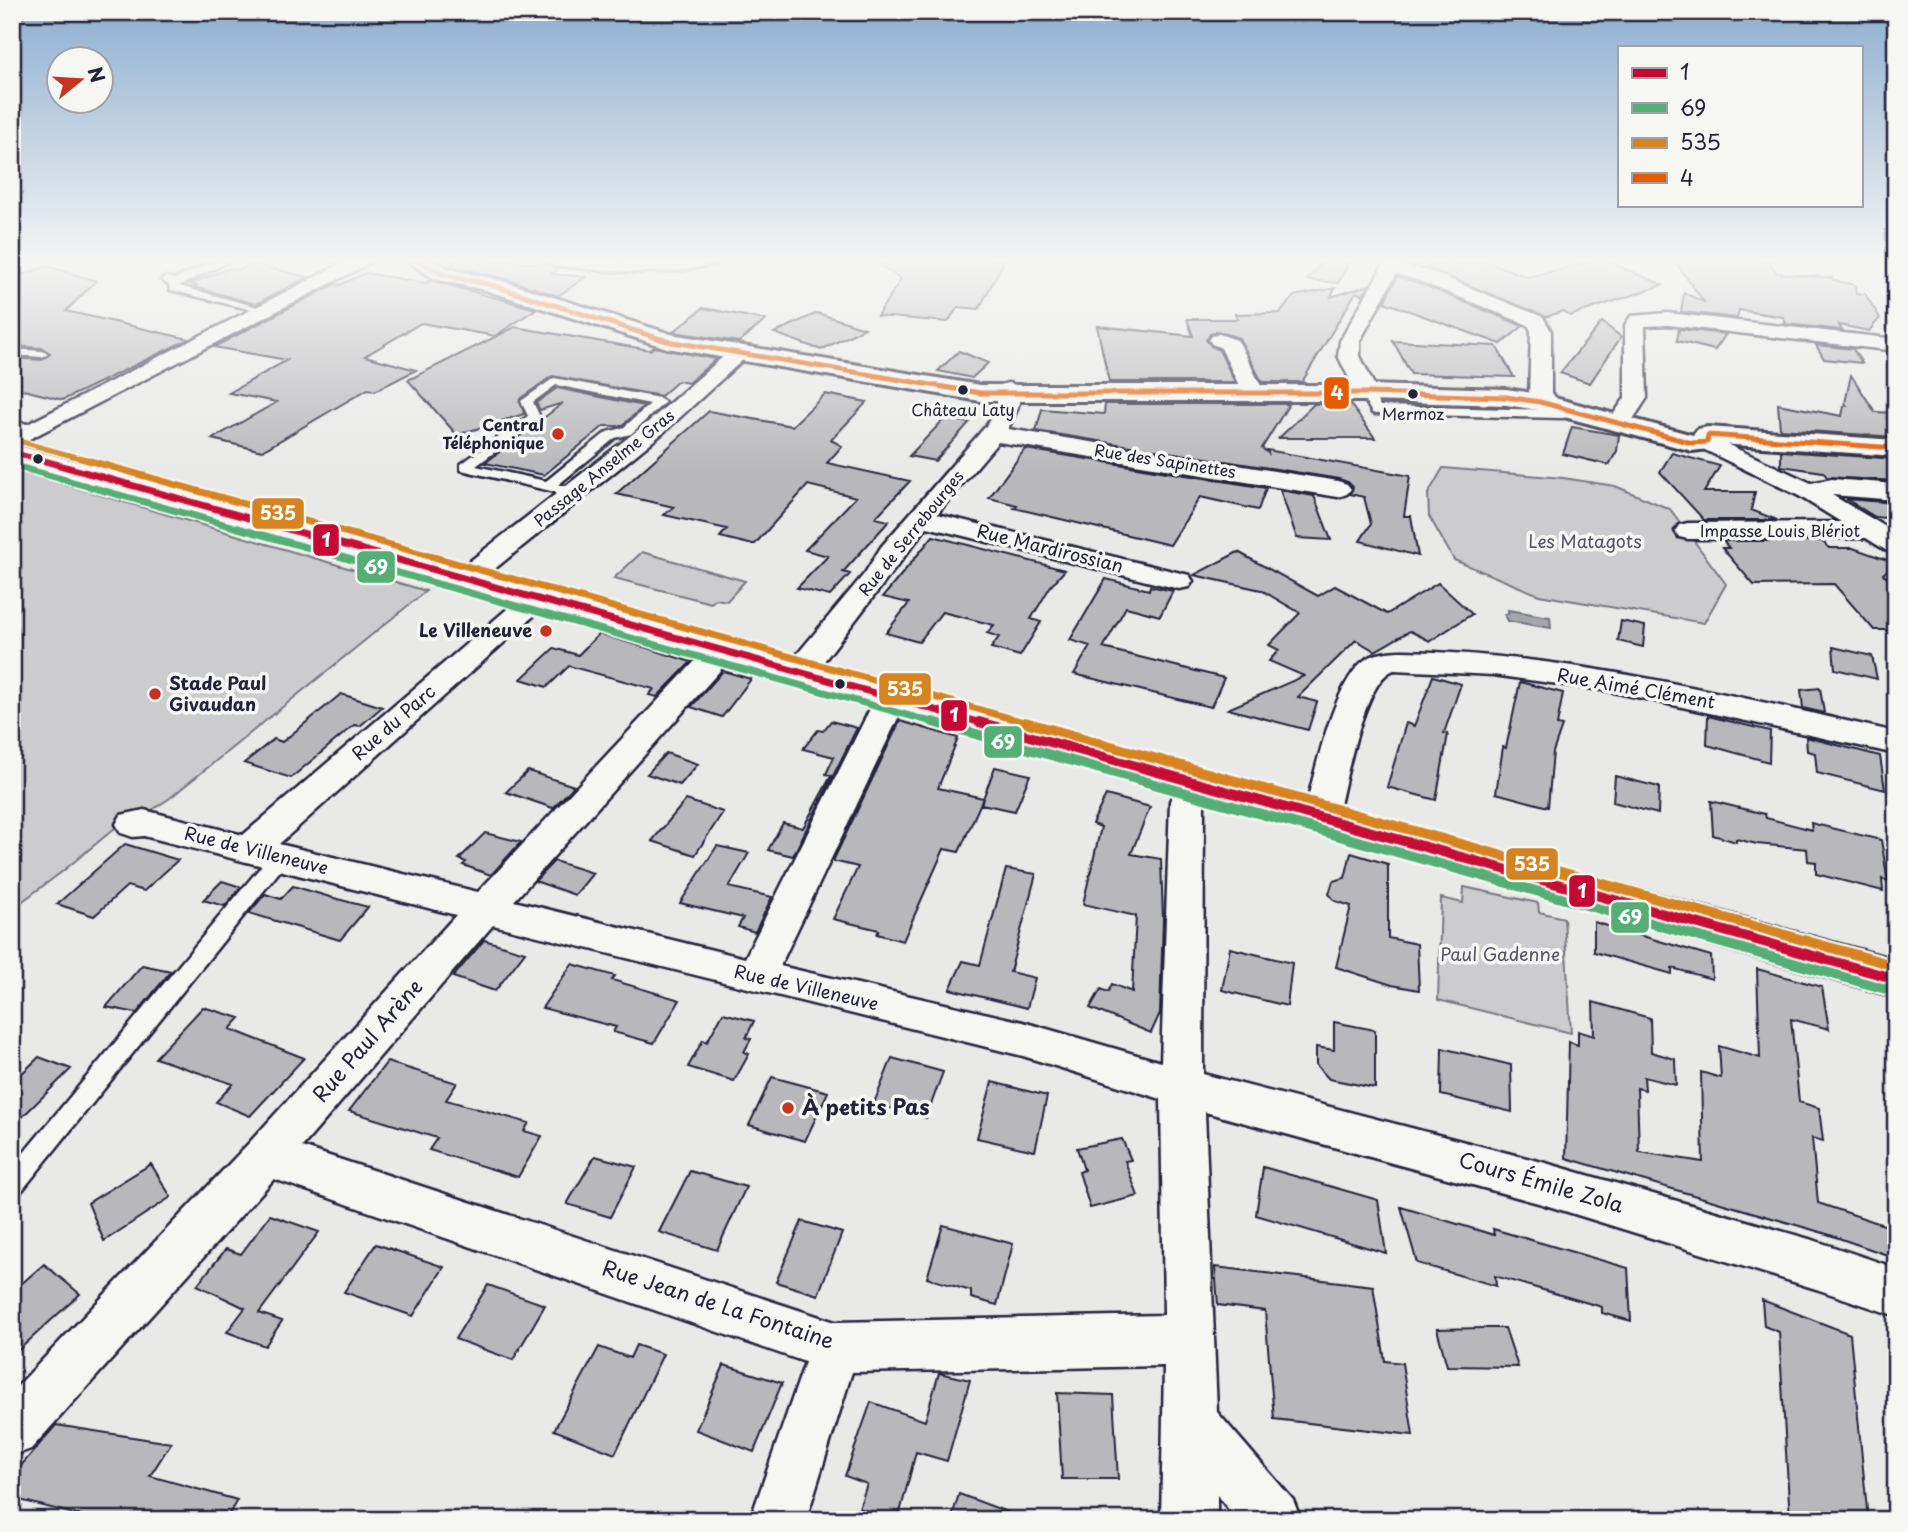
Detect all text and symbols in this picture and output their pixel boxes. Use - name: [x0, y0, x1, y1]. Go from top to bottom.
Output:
- north arrow: [46, 46, 116, 116]
- legend: [1618, 46, 1862, 206]
- text: 1: [1680, 55, 1689, 87]
- text: N: [81, 63, 113, 86]
- text: 69: [1680, 91, 1706, 123]
- text: 535: [1680, 125, 1721, 157]
- text: 4: [1680, 161, 1694, 193]
- line badge: 4: [1323, 376, 1350, 410]
- text: 4: [1331, 378, 1344, 406]
- marker: Château Laty: [956, 383, 970, 397]
- marker: Mermoz: [1406, 387, 1420, 401]
- place label: Château Laty: [911, 397, 1015, 421]
- place label: Mermoz: [1382, 401, 1444, 425]
- street label: Passage Anselme Gras: [528, 403, 679, 532]
- place label: Central Téléphonique: [442, 412, 544, 454]
- marker: Central Téléphonique: [550, 426, 566, 442]
- street label: Rue des Sapinettes: [1093, 437, 1238, 483]
- unlabelled marker: [31, 452, 45, 466]
- street label: Rue de Serrebourges: [852, 464, 968, 600]
- line badge: 535: [251, 497, 305, 530]
- text: 535: [260, 498, 296, 526]
- street label: Rue Mardirossian: [974, 516, 1126, 579]
- street label: Impasse Louis Blériot: [1700, 518, 1860, 542]
- line badge: 1: [312, 523, 340, 557]
- text: 1: [321, 525, 331, 553]
- park label: Les Matagots: [1528, 527, 1642, 554]
- line badge: 69: [356, 550, 396, 584]
- text: 69: [364, 552, 388, 580]
- place label: Le Villeneuve: [419, 616, 532, 643]
- marker: Le Villeneuve: [538, 623, 554, 639]
- street label: Rue Aimé Clément: [1555, 660, 1717, 715]
- place label: Stade Paul Givaudan: [169, 669, 266, 717]
- line badge: 535: [878, 672, 932, 706]
- text: 535: [887, 674, 923, 702]
- unlabelled marker: [833, 677, 847, 691]
- street label: Rue du Parc: [345, 678, 441, 766]
- marker: Stade Paul Givaudan: [147, 686, 163, 702]
- line badge: 1: [940, 699, 968, 732]
- text: 1: [949, 700, 959, 728]
- line badge: 69: [983, 725, 1023, 759]
- text: 69: [991, 727, 1015, 755]
- street label: Rue de Villeneuve: [182, 819, 331, 880]
- line badge: 535: [1505, 847, 1559, 881]
- text: 535: [1514, 849, 1550, 877]
- line badge: 1: [1568, 874, 1596, 908]
- text: 1: [1577, 876, 1587, 904]
- line badge: 69: [1610, 901, 1650, 934]
- text: 69: [1618, 902, 1642, 930]
- park label: Paul Gadenne: [1440, 940, 1560, 967]
- street label: Rue de Villeneuve: [732, 957, 881, 1016]
- street label: Rue Paul Arène: [304, 971, 429, 1108]
- place label: À petits Pas: [802, 1090, 930, 1122]
- marker: À petits Pas: [780, 1100, 796, 1116]
- street label: Cours Émile Zola: [1455, 1142, 1628, 1220]
- street label: Rue Jean de La Fontaine: [599, 1251, 839, 1356]

